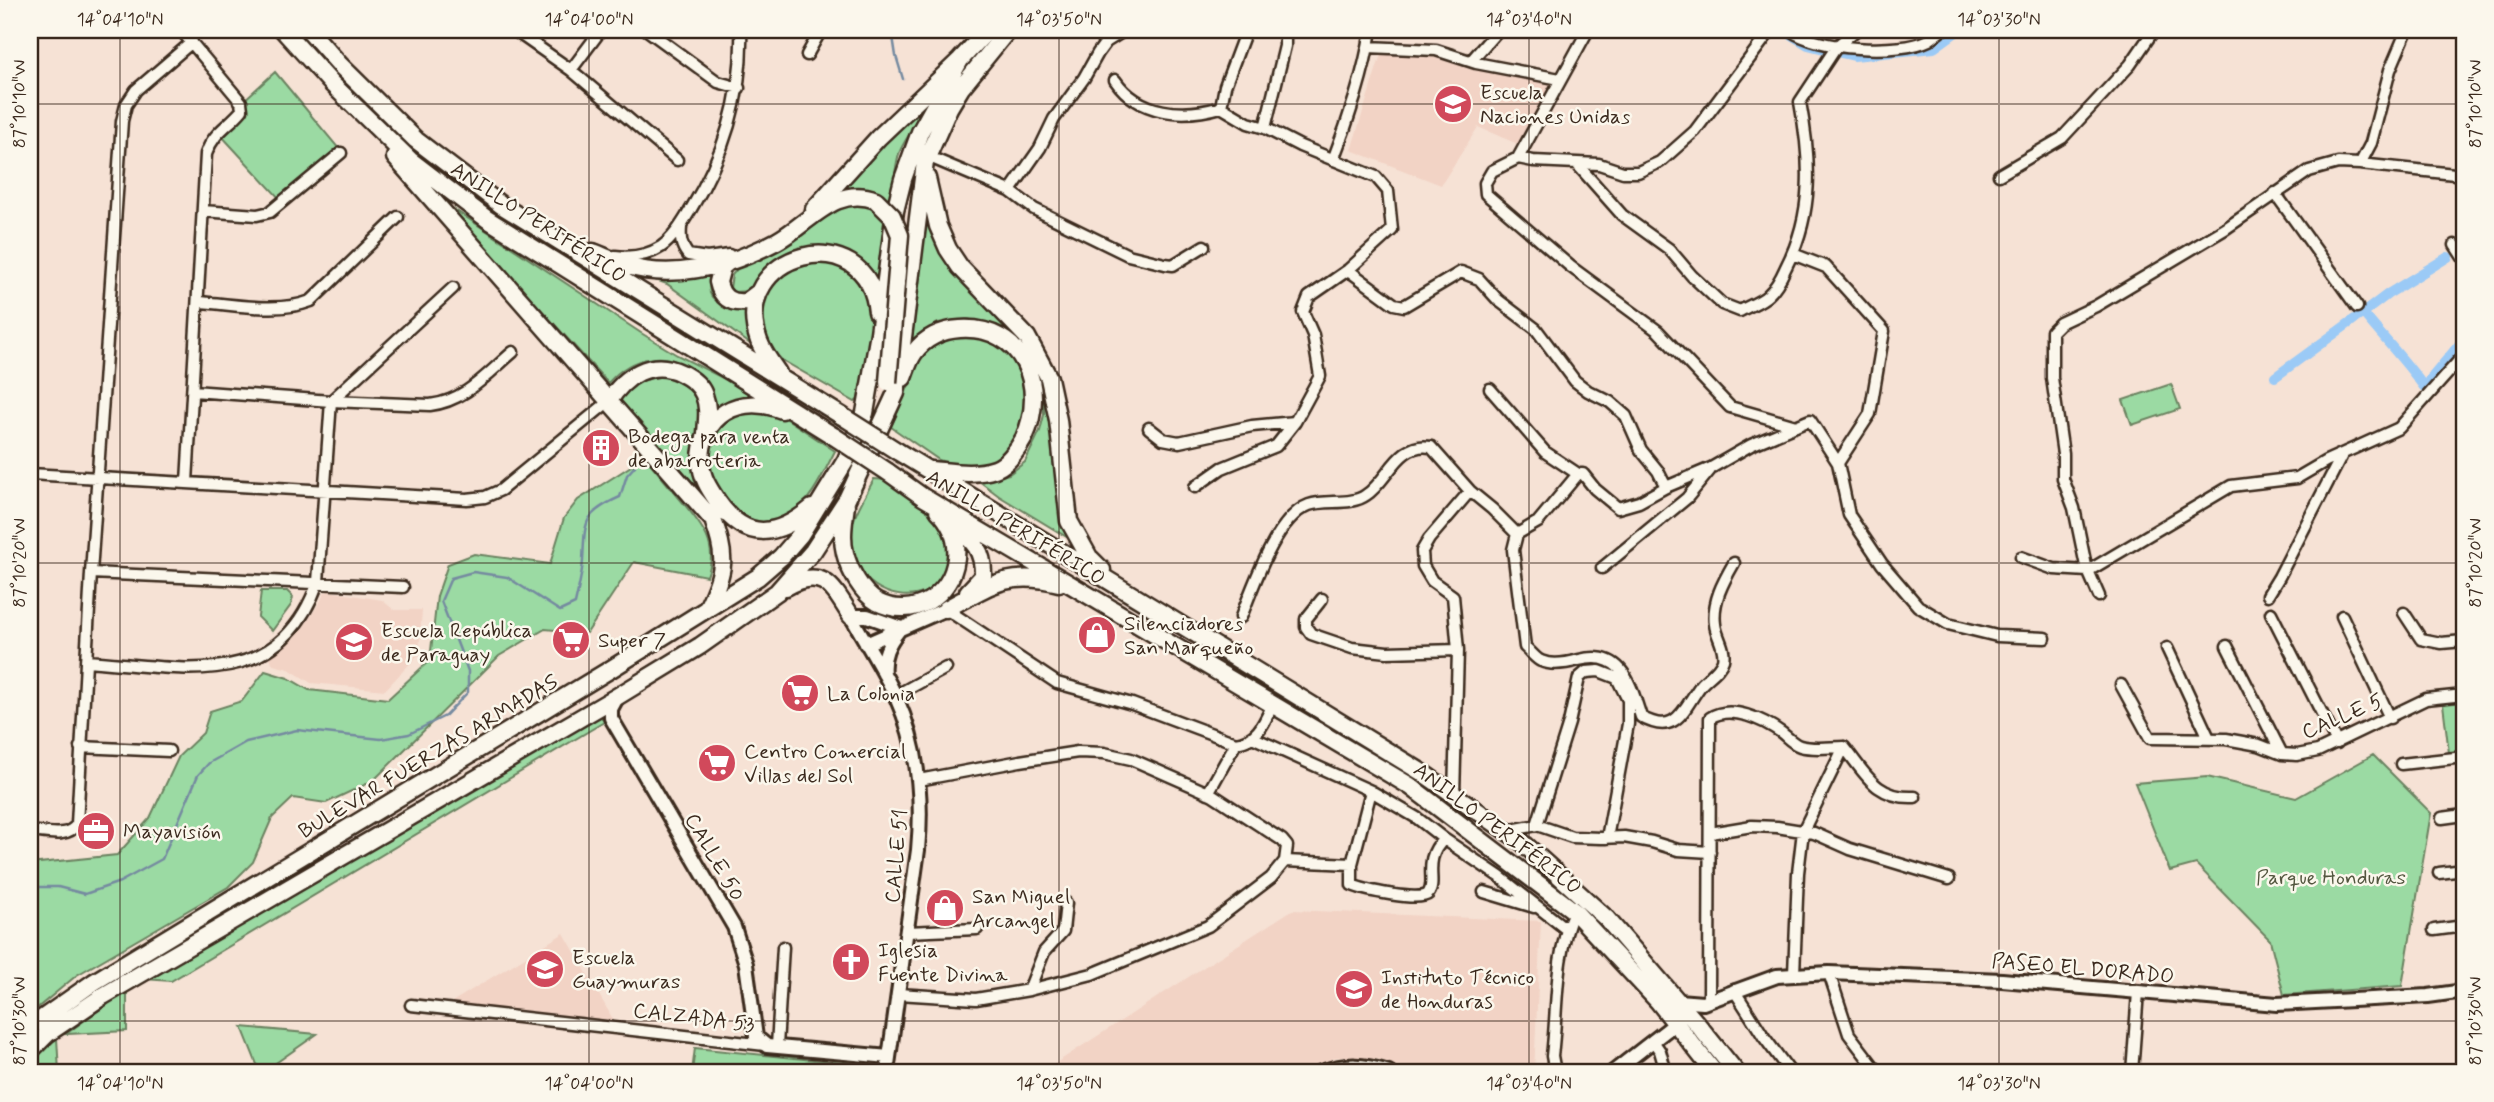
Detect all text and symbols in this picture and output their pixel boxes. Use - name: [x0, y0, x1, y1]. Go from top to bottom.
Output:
- text: 14°04'10"N: [77, 8, 163, 32]
- text: 14°04'00"N: [545, 8, 633, 32]
- text: 14°03'50"N: [1016, 8, 1102, 32]
- text: 14°03'40"N: [1486, 8, 1572, 32]
- text: 14°03'30"N: [1957, 8, 2041, 32]
- text: 87°10'10"W: [8, 60, 32, 148]
- text: 87°10'10"W: [2464, 60, 2488, 148]
- place label: Escuela Naciones Unidas: [1480, 79, 1630, 131]
- school or university icon: Escuela Naciones Unidas: [1432, 83, 1474, 125]
- street label: ANILLO PERIFÉRICO: [445, 155, 632, 290]
- place label: Bodega para venta de abarroteria: [628, 423, 790, 475]
- building icon: Bodega para venta de abarroteria: [580, 427, 622, 469]
- street label: ANILLO PERIFÉRICO: [921, 463, 1110, 592]
- text: 87°10'20"W: [8, 518, 32, 608]
- text: 87°10'20"W: [2464, 518, 2488, 608]
- place label: Silenciadores San Marqueño: [1124, 610, 1253, 662]
- shop icon: Silenciadores San Marqueño: [1076, 614, 1118, 656]
- place label: Escuela República de Paraguay: [381, 617, 532, 669]
- supermarket icon: Super 7: [550, 619, 592, 661]
- school or university icon: Escuela República de Paraguay: [333, 621, 375, 663]
- place label: Super 7: [598, 627, 666, 655]
- street label: BULEVAR FUERZAS ARMADAS: [293, 668, 564, 846]
- supermarket icon: La Colonia: [779, 672, 821, 714]
- place label: La Colonia: [827, 680, 915, 708]
- street label: CALLE 5: [2298, 687, 2387, 746]
- place label: Centro Comercial Villas del Sol: [744, 738, 906, 790]
- supermarket icon: Centro Comercial Villas del Sol: [696, 742, 738, 784]
- street label: ANILLO PERIFÉRICO: [1407, 756, 1587, 901]
- street label: CALLE 50: [678, 808, 751, 907]
- street label: CALLE 51: [879, 808, 915, 904]
- office icon: Mayavisión: [75, 810, 117, 852]
- place label: Mayavisión: [123, 818, 221, 846]
- park label: Parque Honduras: [2256, 864, 2406, 892]
- place label: San Miguel Arcangel: [972, 883, 1070, 935]
- shop icon: San Miguel Arcangel: [924, 887, 966, 929]
- place label: Iglesia Fuente Divina: [878, 937, 1008, 989]
- church icon: Iglesia Fuente Divina: [830, 941, 872, 983]
- place label: Escuela Guaymuras: [572, 944, 680, 996]
- street label: PASEO EL DORADO: [1991, 947, 2175, 991]
- school or university icon: Escuela Guaymuras: [524, 948, 566, 990]
- place label: Instituto Técnico de Honduras: [1381, 964, 1534, 1016]
- school or university icon: Instituto Técnico de Honduras: [1333, 968, 1375, 1010]
- text: 87°10'30"W: [8, 977, 32, 1065]
- text: 87°10'30"W: [2464, 977, 2488, 1065]
- street label: CALZADA 53: [631, 997, 756, 1039]
- text: 14°04'10"N: [77, 1072, 163, 1096]
- text: 14°04'00"N: [545, 1072, 633, 1096]
- text: 14°03'50"N: [1016, 1072, 1102, 1096]
- text: 14°03'40"N: [1486, 1072, 1572, 1096]
- text: 14°03'30"N: [1957, 1072, 2041, 1096]

